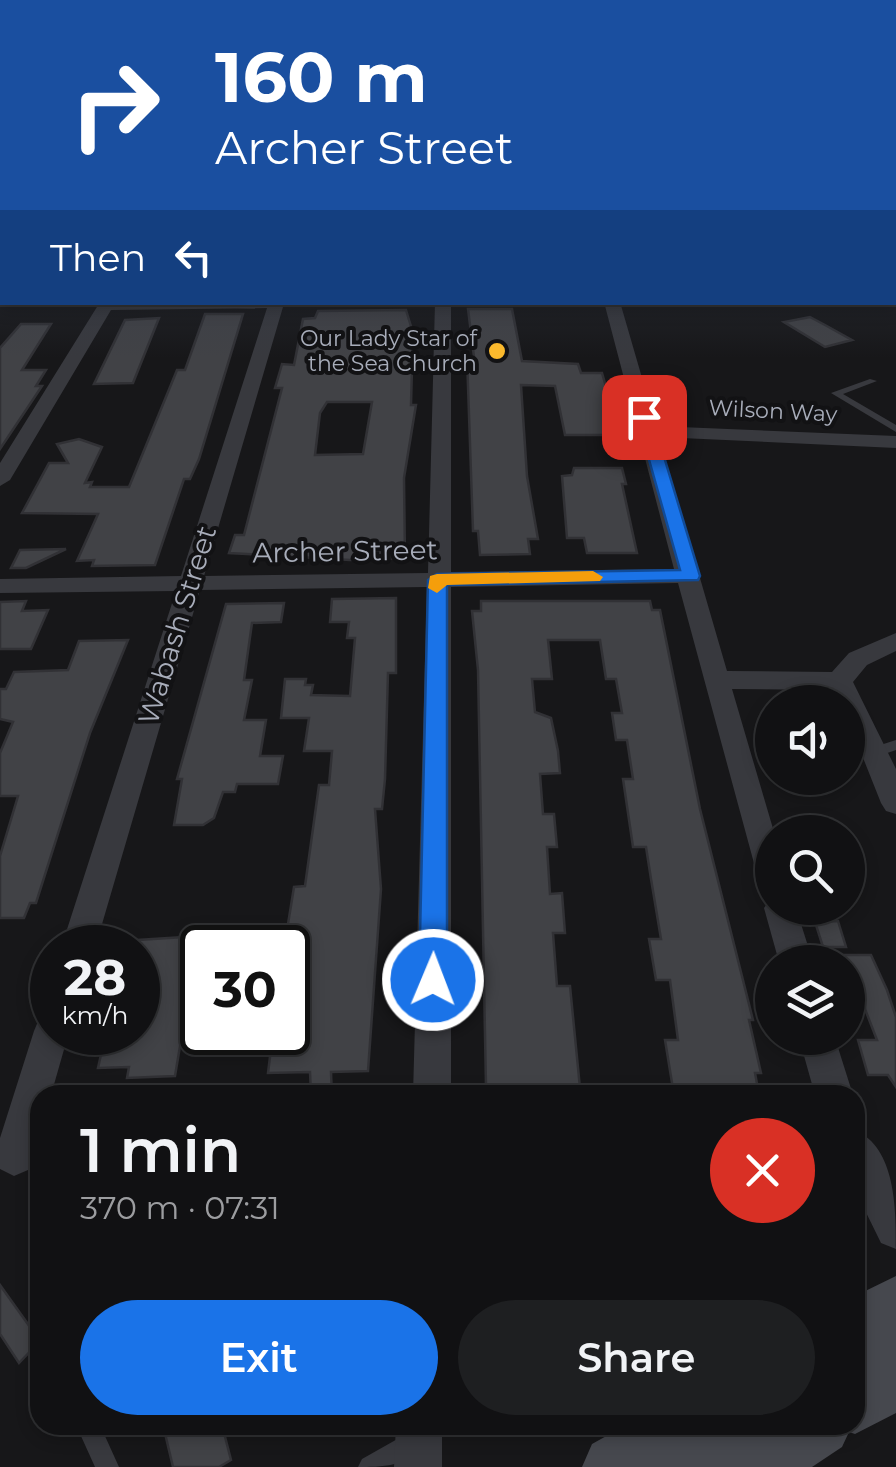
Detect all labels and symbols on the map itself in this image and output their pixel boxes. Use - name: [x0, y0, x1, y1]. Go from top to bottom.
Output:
- place label: Our Lady Star of the Sea Church: [300, 325, 479, 377]
- marker: Our Lady Star of the Sea Church: [486, 340, 508, 362]
- pin: [602, 375, 687, 460]
- street label: Wilson Way: [708, 394, 838, 428]
- street label: Wabash Street: [131, 521, 223, 729]
- street label: Archer Street: [252, 532, 438, 570]
- speed limit sign: 30: [180, 925, 310, 1055]
- position arrow: [381, 928, 485, 1032]

